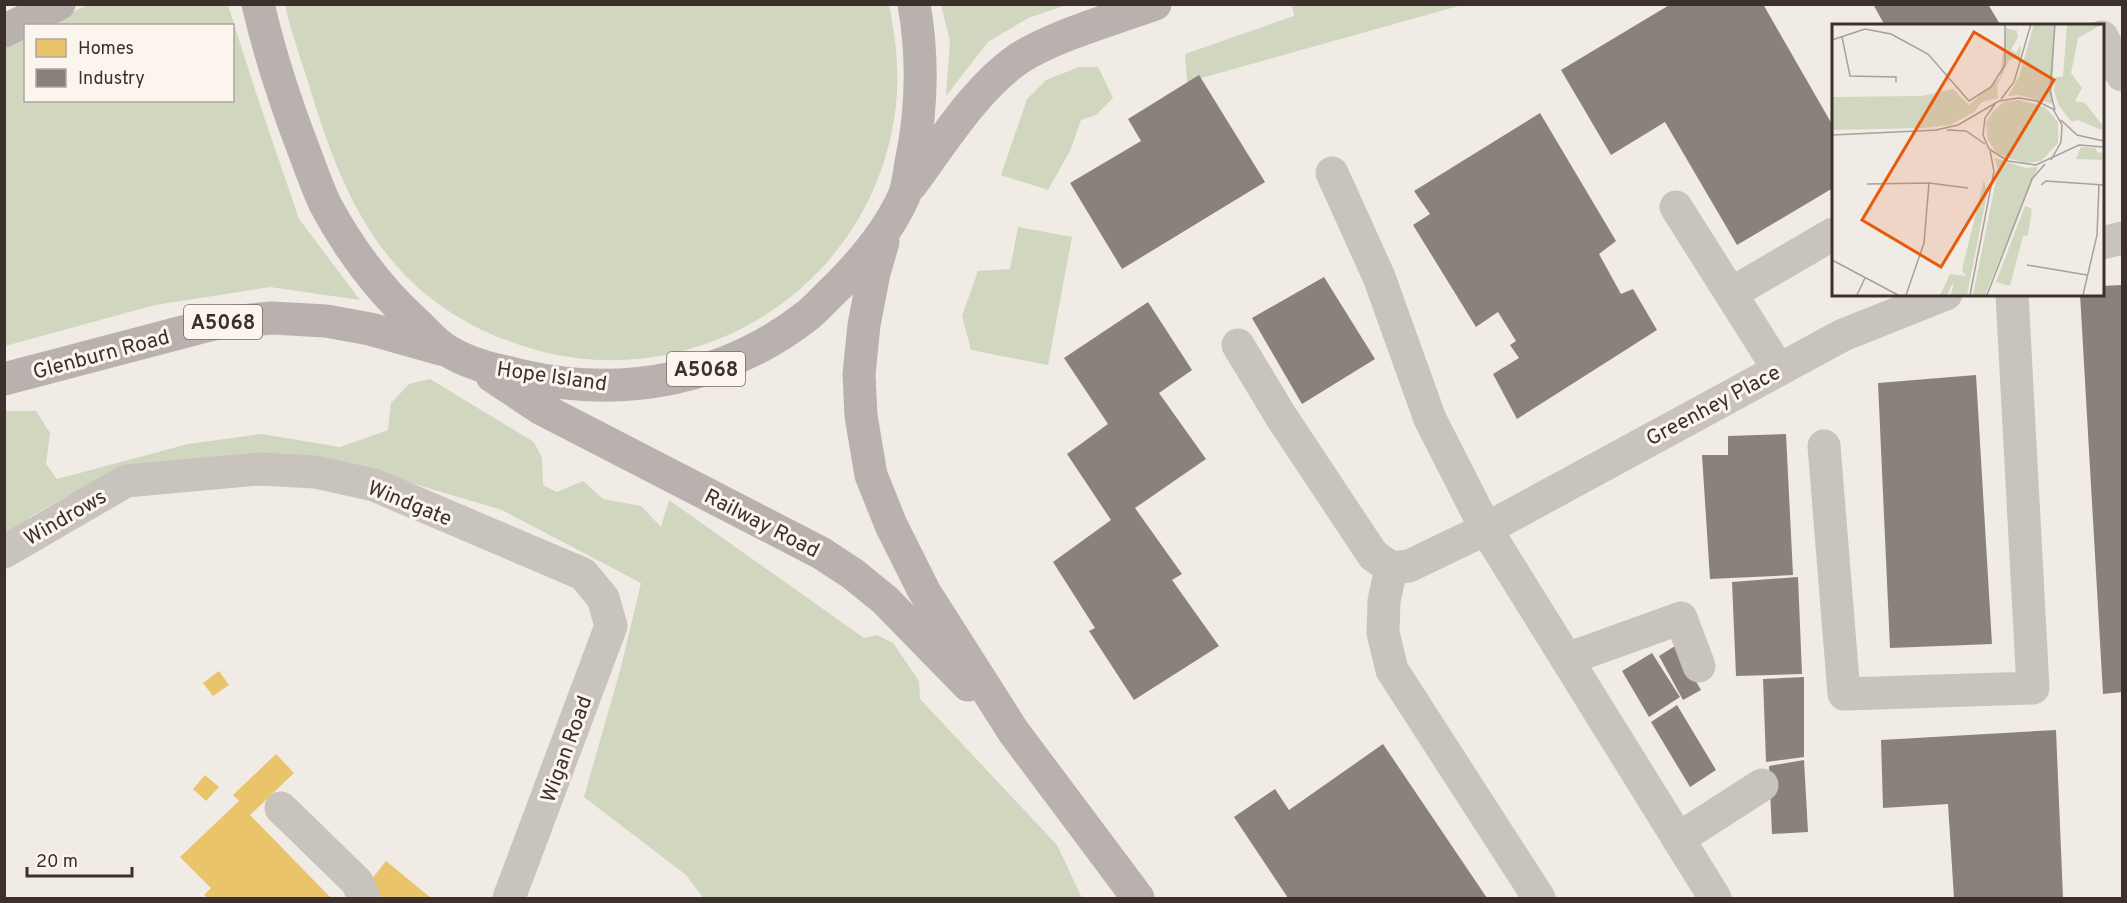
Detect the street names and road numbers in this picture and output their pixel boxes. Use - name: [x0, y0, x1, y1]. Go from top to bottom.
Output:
- road number: A5068: [184, 305, 262, 339]
- street label: Glenburn Road: [30, 324, 173, 387]
- road number: A5068: [667, 352, 745, 386]
- street label: Hope Island: [495, 356, 609, 399]
- street label: Greenhey Place: [1642, 360, 1785, 453]
- street label: Windgate: [363, 475, 456, 534]
- street label: Windrows: [20, 484, 112, 553]
- street label: Railway Road: [699, 484, 824, 565]
- street label: Wigan Road: [536, 692, 599, 807]

